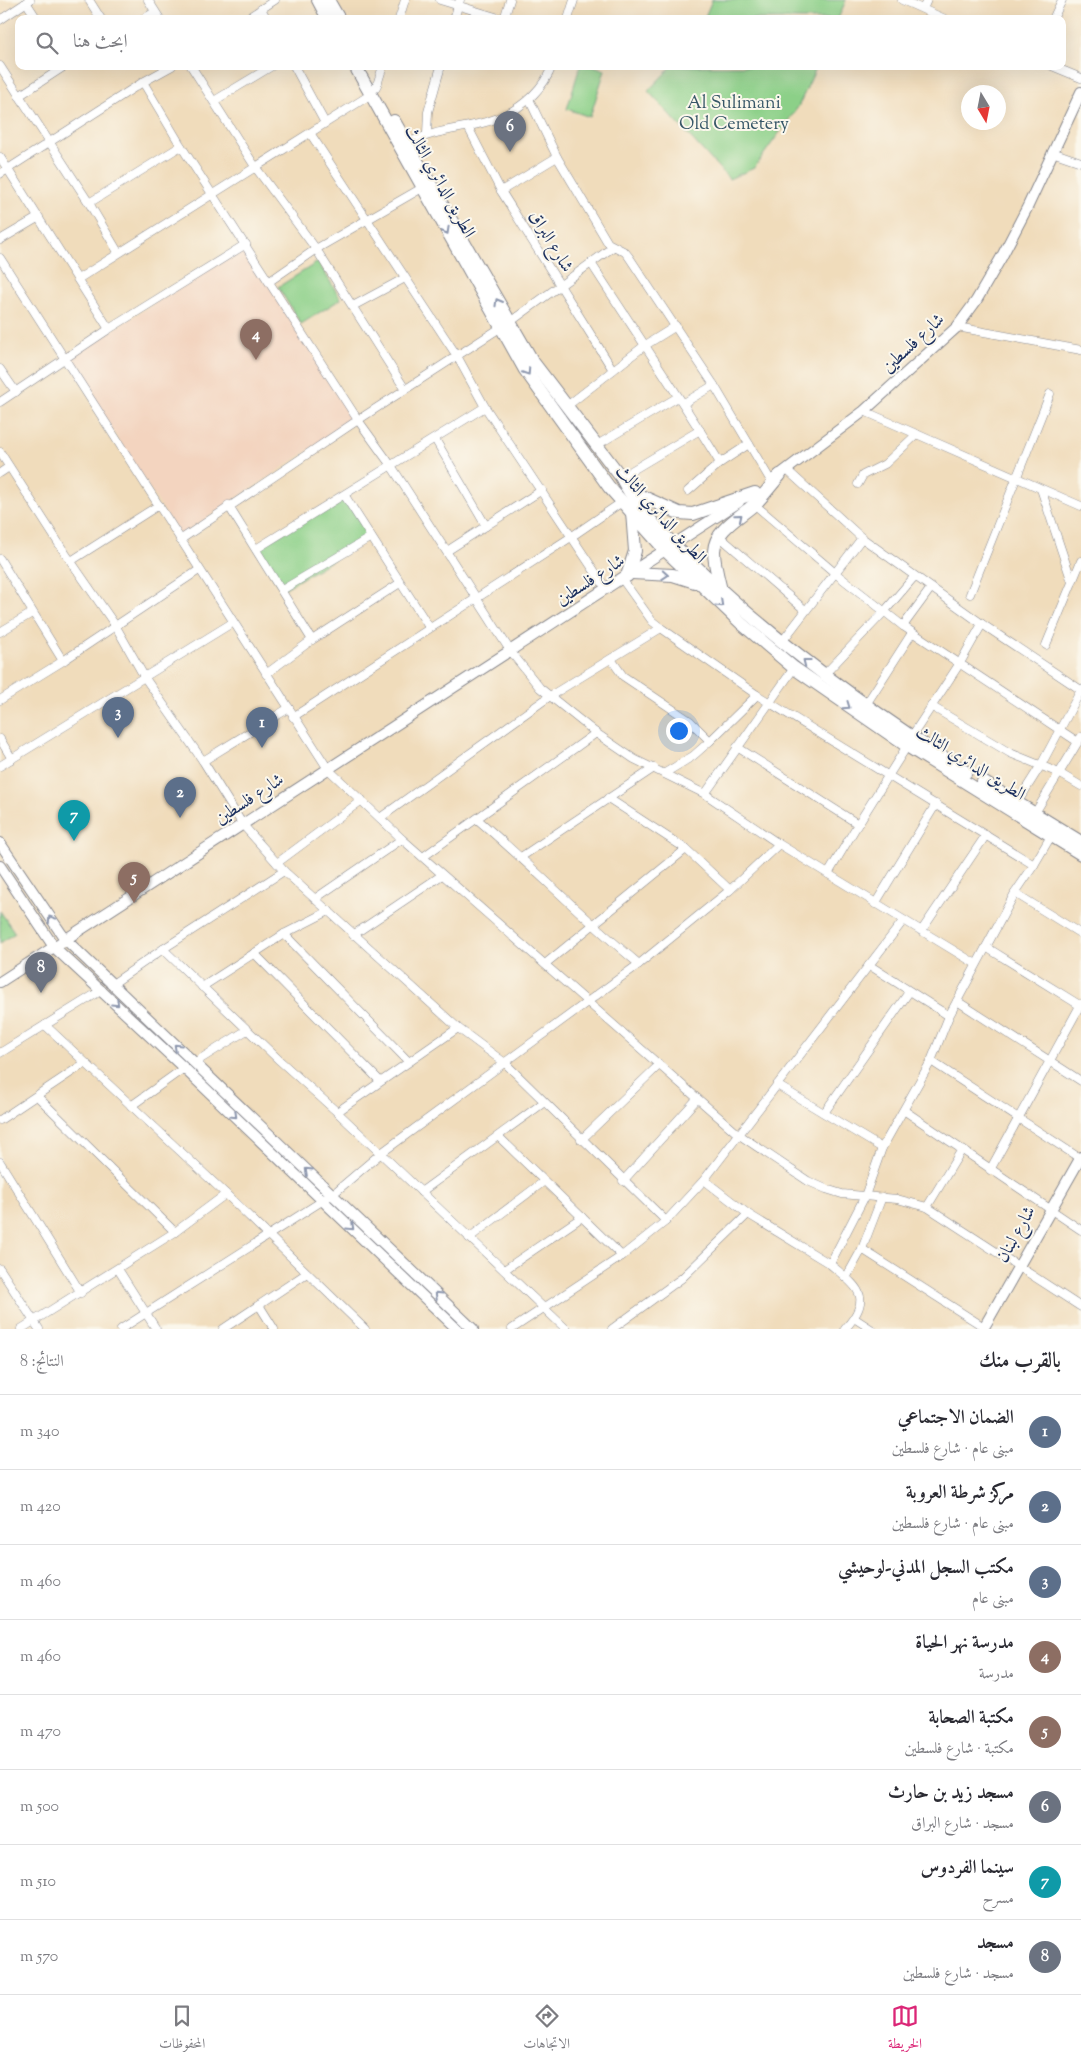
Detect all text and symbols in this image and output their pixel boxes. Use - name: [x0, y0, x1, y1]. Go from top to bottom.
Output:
- search box: [15, 15, 1066, 70]
- icon: search: [33, 29, 61, 57]
- text: ابحث هنا: [73, 29, 128, 56]
- north arrow: [961, 85, 1006, 130]
- park label: Al Sulimani Old Cemetery: [679, 91, 789, 138]
- pin: 6: [494, 111, 526, 152]
- street label: الطريق الدائري الثالث: [397, 121, 481, 243]
- street label: شارع البراق: [521, 206, 579, 278]
- one-way arrow: [440, 226, 450, 235]
- one-way arrow: [495, 298, 505, 307]
- street label: شارع فلسطين: [877, 308, 951, 380]
- pin: 4: [240, 319, 272, 360]
- one-way arrow: [521, 367, 530, 376]
- street label: الطريق الدائري الثالث: [608, 460, 712, 570]
- one-way arrow: [734, 514, 743, 523]
- street label: شارع فلسطين: [551, 549, 631, 613]
- one-way arrow: [661, 569, 669, 580]
- one-way arrow: [715, 598, 724, 607]
- one-way arrow: [803, 660, 812, 668]
- pin: 3: [102, 697, 134, 738]
- one-way arrow: [841, 700, 850, 709]
- pin: 1: [246, 707, 278, 748]
- your location: [666, 718, 692, 744]
- street label: الطريق الدائري الثالث: [910, 720, 1030, 808]
- street label: شارع فلسطين: [210, 768, 290, 832]
- pin: 2: [164, 777, 196, 818]
- pin: 7: [58, 800, 90, 841]
- pin: 5: [118, 862, 150, 903]
- one-way arrow: [48, 915, 57, 925]
- pin: 8: [25, 952, 57, 993]
- one-way arrow: [110, 997, 119, 1006]
- one-way arrow: [174, 1044, 183, 1053]
- one-way arrow: [228, 1109, 237, 1118]
- one-way arrow: [305, 1168, 314, 1177]
- street label: شارع لبنان: [991, 1202, 1043, 1268]
- one-way arrow: [345, 1221, 354, 1230]
- one-way arrow: [435, 1292, 444, 1301]
- text: بالقرب منك: [979, 1347, 1061, 1377]
- text: النتائج: 8: [20, 1351, 64, 1374]
- text: الضمان الاجتماعي: [898, 1405, 1014, 1432]
- text: 340 m: [20, 1421, 60, 1444]
- text: 1: [1042, 1421, 1048, 1444]
- text: مبنى عام · شارع فلسطين: [892, 1438, 1014, 1461]
- text: مركز شرطة العروبة: [906, 1480, 1014, 1507]
- text: 420 m: [20, 1496, 61, 1519]
- text: 2: [1041, 1496, 1049, 1519]
- text: مبنى عام · شارع فلسطين: [892, 1513, 1014, 1536]
- text: مكتب السجل المدني-لوحيشي: [838, 1555, 1014, 1582]
- text: 460 m: [20, 1571, 61, 1594]
- text: 3: [1042, 1571, 1048, 1594]
- text: مبنى عام: [972, 1588, 1014, 1611]
- text: مدرسة نهر الحياة: [915, 1630, 1014, 1657]
- text: 460 m: [20, 1646, 61, 1669]
- text: 4: [1041, 1646, 1049, 1669]
- text: مدرسة: [979, 1663, 1014, 1686]
- text: مكتبة الصحابة: [928, 1705, 1014, 1732]
- text: 470 m: [20, 1721, 61, 1744]
- text: 5: [1042, 1721, 1048, 1744]
- text: مكتبة · شارع فلسطين: [905, 1738, 1014, 1761]
- text: مسجد زيد بن حارث: [888, 1780, 1014, 1807]
- text: 500 m: [20, 1796, 59, 1819]
- text: 6: [1041, 1796, 1049, 1819]
- text: مسجد · شارع البراق: [911, 1813, 1014, 1836]
- text: سينما الفردوس: [921, 1855, 1014, 1882]
- text: 510 m: [20, 1871, 56, 1894]
- text: 7: [1041, 1871, 1049, 1894]
- text: مسرح: [982, 1888, 1014, 1911]
- text: مسجد: [977, 1930, 1014, 1957]
- text: 570 m: [20, 1946, 58, 1969]
- text: 8: [1041, 1946, 1049, 1969]
- text: مسجد · شارع فلسطين: [903, 1963, 1014, 1986]
- tab: المحفوظات: [159, 2002, 205, 2057]
- tab: الاتجاهات: [523, 2002, 570, 2057]
- tab: الخريطة: [888, 2002, 922, 2057]

